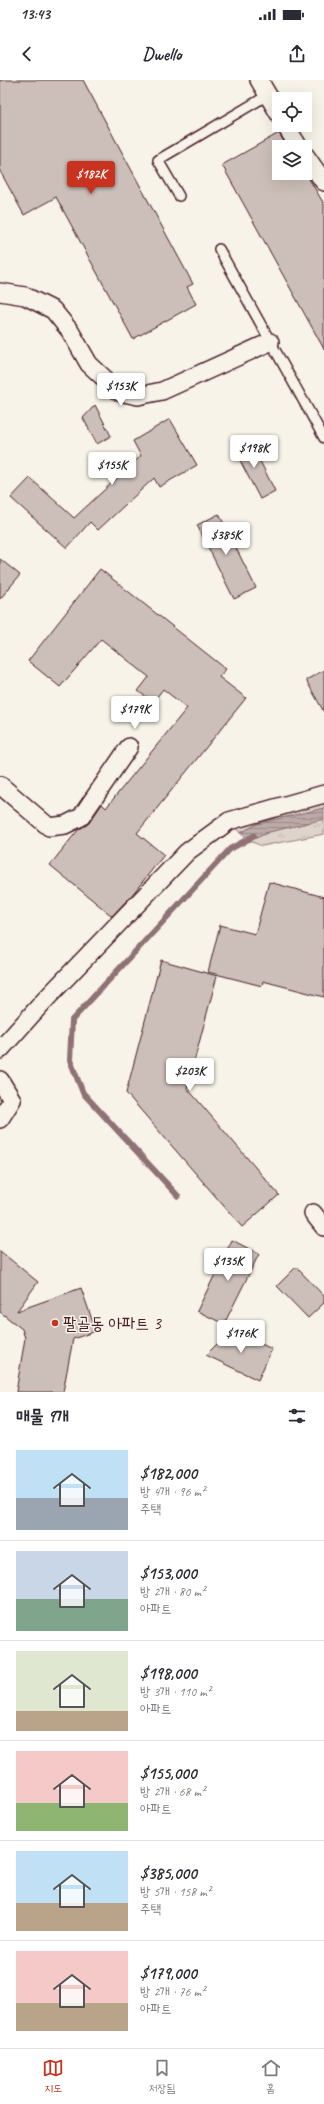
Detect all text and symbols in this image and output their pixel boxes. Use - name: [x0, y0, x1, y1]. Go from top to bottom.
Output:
- text: 13:43: [20, 5, 50, 24]
- icon: back: [16, 43, 38, 65]
- text: Dwello: [142, 43, 182, 65]
- icon: share: [286, 43, 308, 65]
- map controls: [272, 92, 312, 180]
- button: locate: [272, 92, 312, 132]
- button: layers: [272, 140, 312, 180]
- pin: $182K: [63, 161, 119, 195]
- text: $182K: [76, 166, 106, 182]
- pin: $153K: [93, 373, 149, 407]
- text: $153K: [106, 378, 136, 394]
- pin: $198K: [226, 435, 282, 469]
- text: $198K: [239, 440, 269, 456]
- pin: $155K: [84, 452, 140, 486]
- text: $155K: [97, 457, 127, 473]
- pin: $385K: [198, 522, 254, 556]
- text: $385K: [211, 527, 241, 543]
- pin: $179K: [107, 696, 163, 730]
- text: $179K: [120, 701, 150, 717]
- pin: $203K: [162, 1058, 218, 1092]
- text: $203K: [175, 1063, 205, 1079]
- pin: $135K: [200, 1248, 256, 1282]
- text: $135K: [213, 1253, 243, 1269]
- place label: 팔골동 아파트 3: [63, 1313, 162, 1334]
- marker: 팔골동 아파트 3: [50, 1318, 60, 1328]
- pin: $176K: [213, 1320, 269, 1354]
- text: $176K: [226, 1325, 256, 1341]
- icon: filters: [286, 1405, 308, 1427]
- text: 매물 9개: [16, 1406, 69, 1427]
- text: $182,000: [140, 1463, 197, 1484]
- icon: home: [48, 1466, 96, 1514]
- text: 방 4개 · 96 m²: [140, 1484, 205, 1500]
- text: 주택: [140, 1501, 161, 1517]
- text: $153,000: [140, 1563, 197, 1584]
- icon: home: [48, 1567, 96, 1615]
- text: 방 2개 · 80 m²: [140, 1584, 205, 1600]
- text: 아파트: [140, 1601, 171, 1617]
- text: $198,000: [140, 1663, 197, 1684]
- icon: home: [48, 1667, 96, 1715]
- text: 방 3개 · 110 m²: [140, 1684, 211, 1700]
- text: 아파트: [140, 1701, 171, 1717]
- text: $155,000: [140, 1763, 196, 1784]
- icon: home: [48, 1767, 96, 1815]
- text: 방 2개 · 68 m²: [140, 1784, 205, 1800]
- text: 아파트: [140, 1801, 171, 1817]
- text: $385,000: [140, 1863, 197, 1884]
- icon: home: [48, 1867, 96, 1915]
- text: 방 5개 · 158 m²: [140, 1884, 211, 1900]
- text: 주택: [140, 1901, 161, 1917]
- text: $179,000: [140, 1963, 197, 1984]
- icon: home: [48, 1967, 96, 2015]
- text: 방 2개 · 76 m²: [140, 1984, 205, 2000]
- text: 아파트: [140, 2001, 171, 2017]
- tab: 지도: [42, 2057, 64, 2096]
- tab: 저장됨: [149, 2057, 175, 2096]
- tab: 홈: [260, 2057, 282, 2096]

